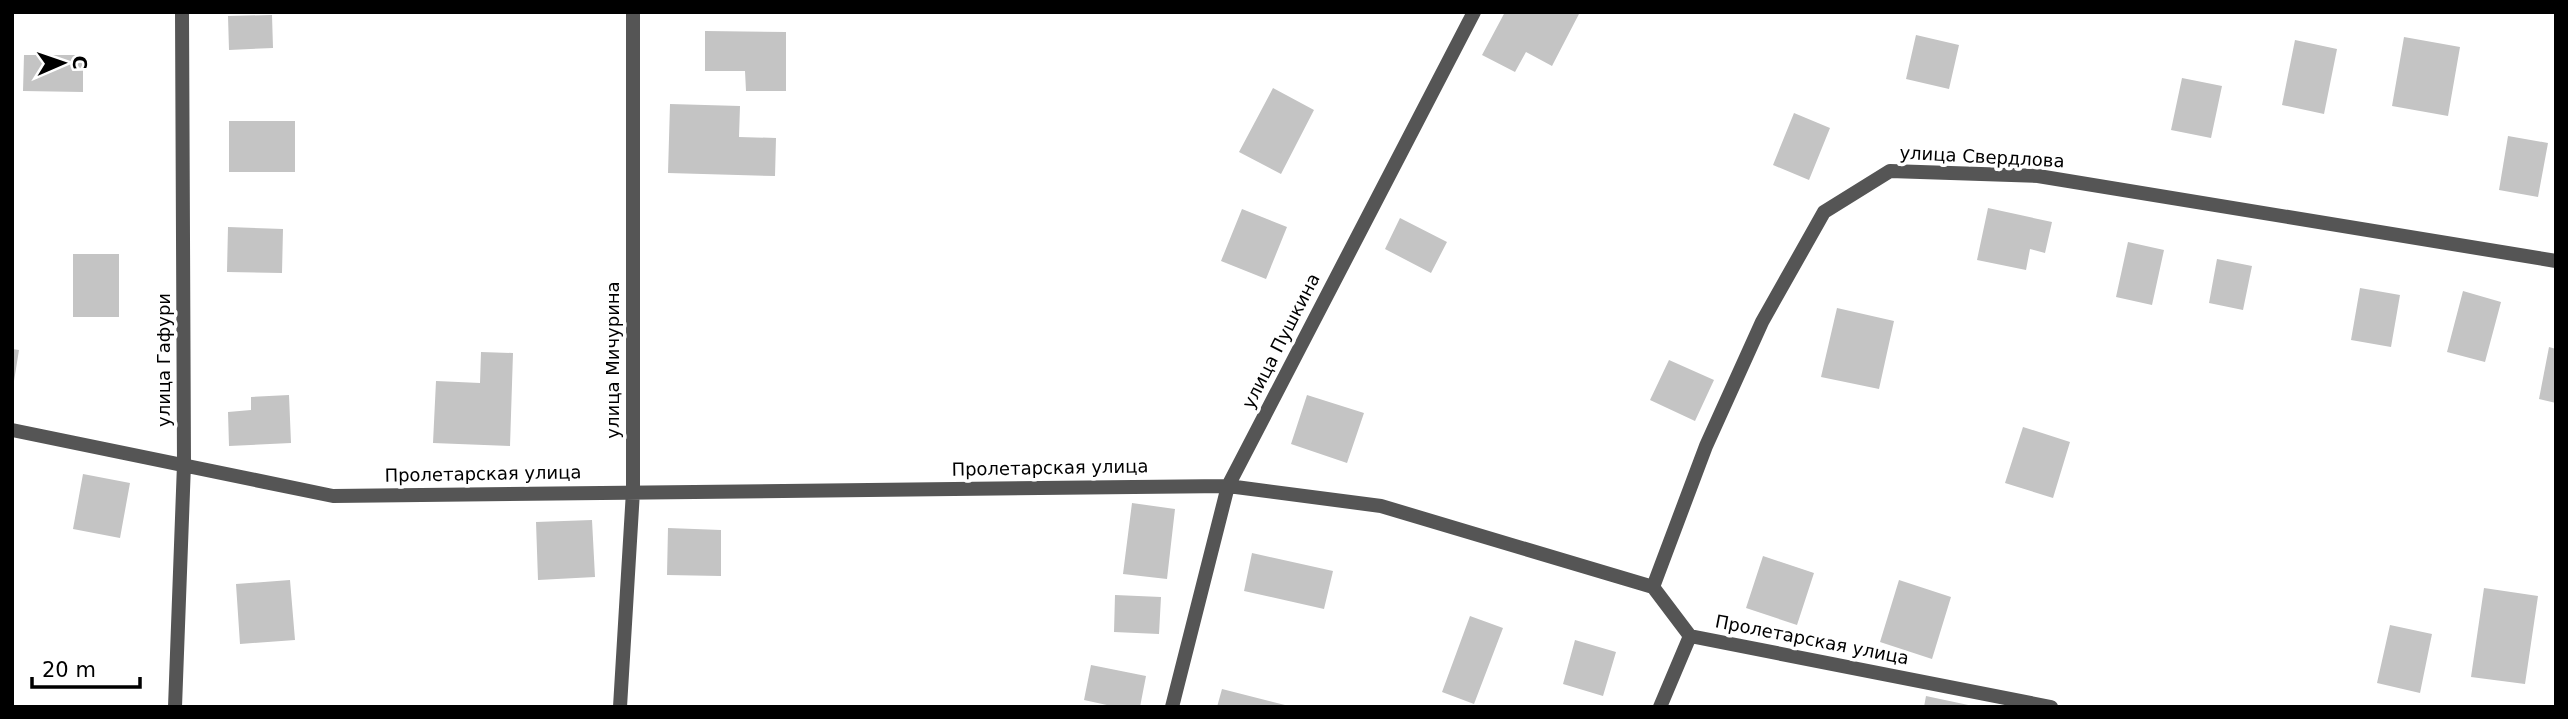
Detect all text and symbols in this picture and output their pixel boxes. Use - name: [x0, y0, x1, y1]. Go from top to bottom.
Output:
- north arrow: [28, 28, 98, 98]
- text: С: [69, 55, 91, 70]
- street label: улица Свердлова: [1899, 142, 2065, 171]
- street label: улица Пушкина: [1237, 270, 1324, 412]
- street label: улица Мичурина: [602, 281, 623, 439]
- street label: улица Гафури: [153, 293, 174, 427]
- street label: Пролетарская улица: [951, 455, 1149, 480]
- street label: Пролетарская улица: [384, 461, 582, 486]
- street label: Пролетарская улица: [1713, 610, 1911, 669]
- scale bar: [32, 646, 140, 690]
- text: 20 m: [42, 658, 96, 682]

